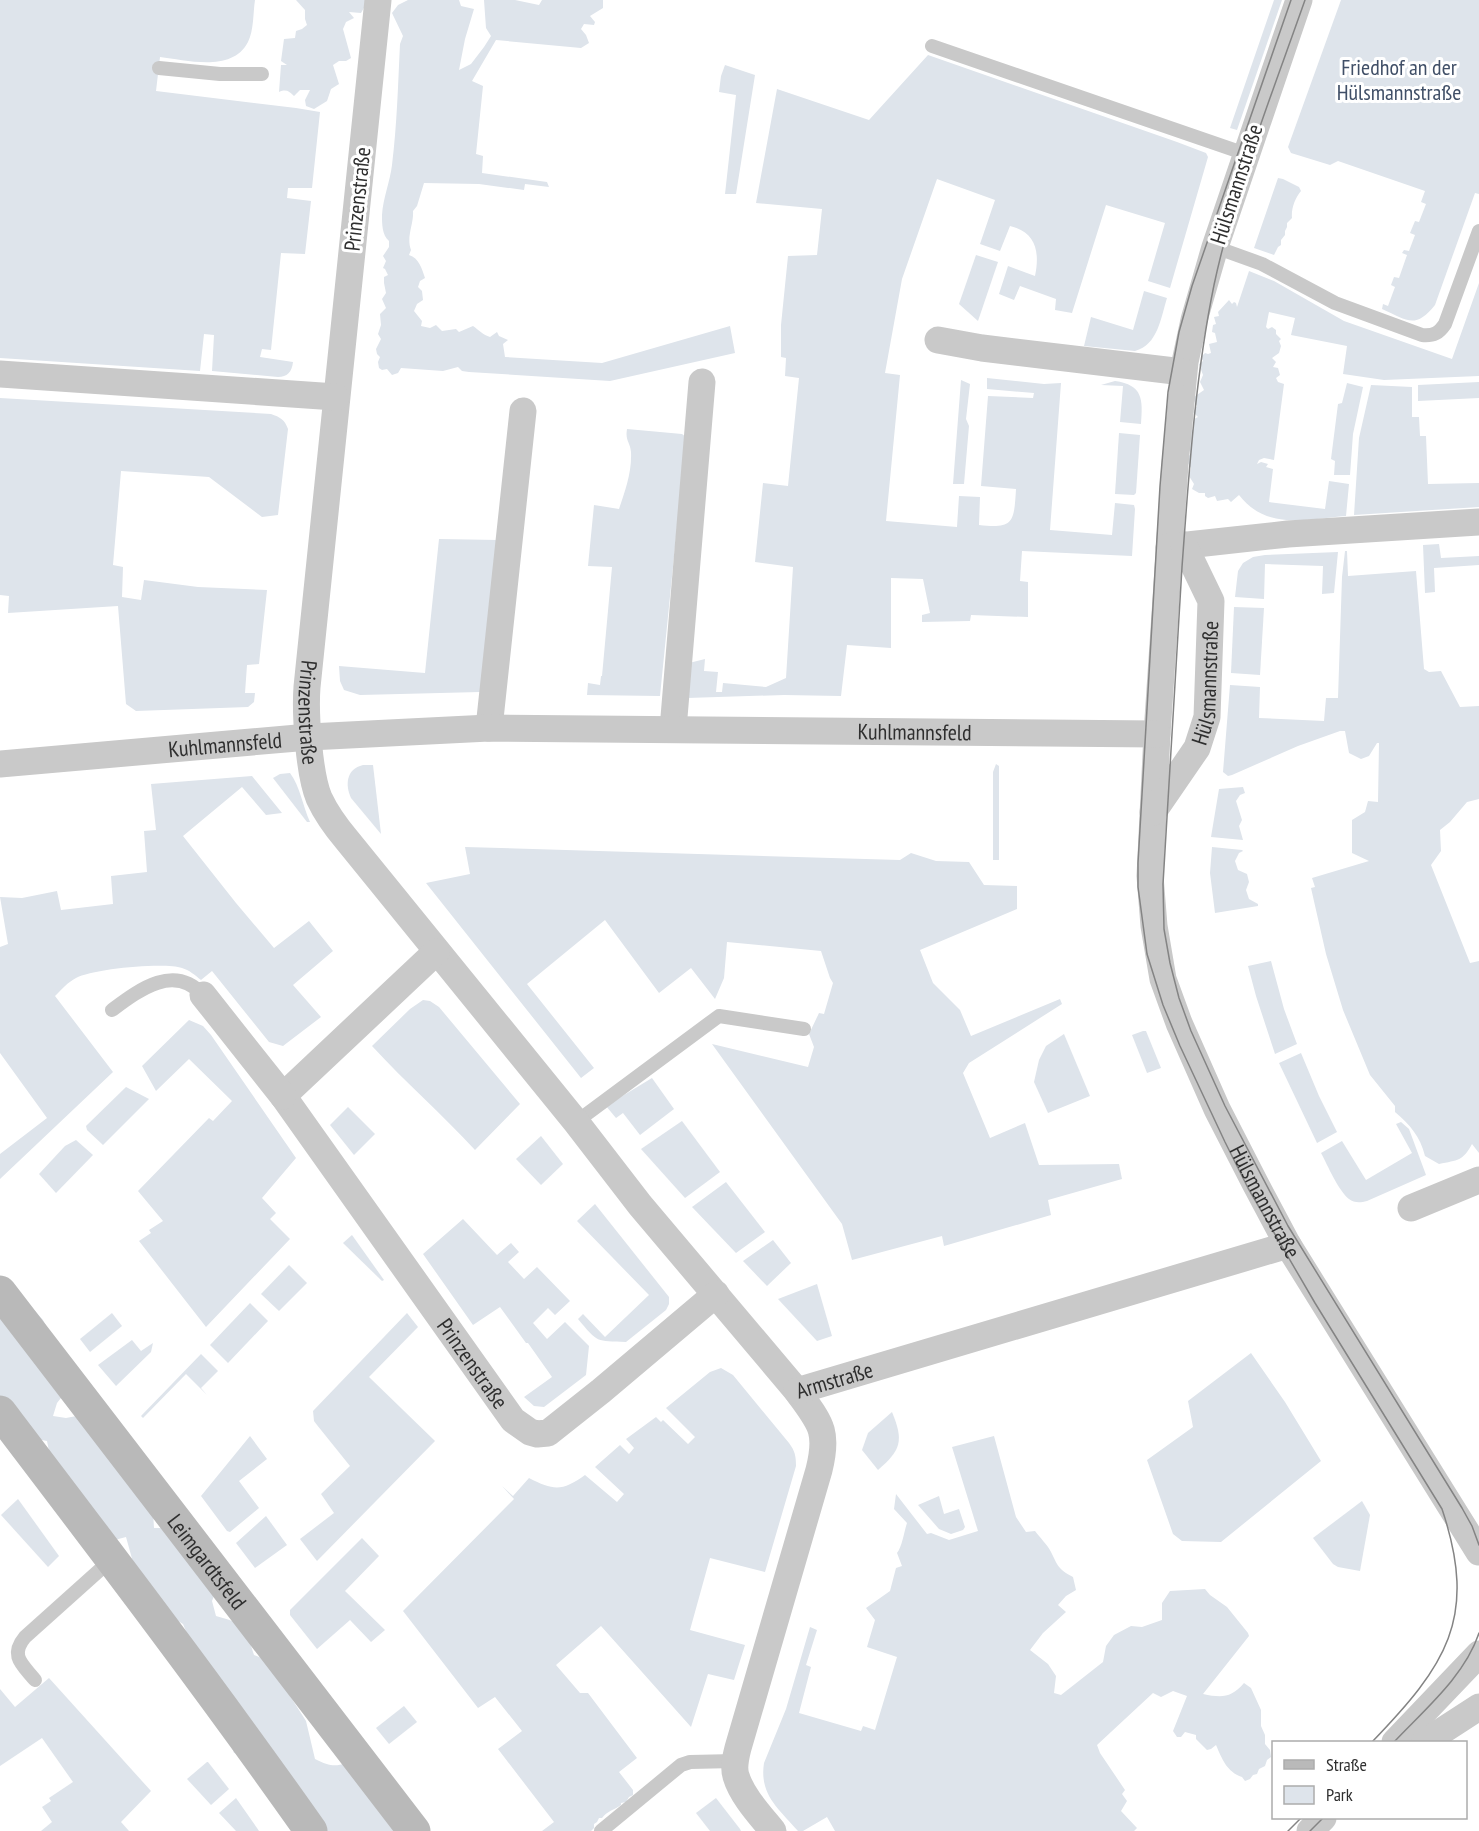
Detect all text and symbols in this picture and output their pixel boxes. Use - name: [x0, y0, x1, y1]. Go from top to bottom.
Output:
- park label: Friedhof an der Hülsmannstraße: [1337, 53, 1461, 106]
- street label: Hülsmannstraße: [1203, 120, 1269, 248]
- street label: Prinzenstraße: [338, 146, 376, 252]
- street label: Hülsmannstraße: [1185, 621, 1224, 748]
- street label: Prinzenstraße: [292, 659, 325, 766]
- street label: Kuhlmannsfeld: [857, 717, 972, 746]
- street label: Kuhlmannsfeld: [167, 725, 283, 763]
- street label: Hülsmannstraße: [1224, 1140, 1307, 1263]
- street label: Prinzenstraße: [431, 1313, 514, 1414]
- street label: Armstraße: [793, 1355, 876, 1405]
- street label: Leimgardtsfeld: [162, 1508, 253, 1615]
- legend: [1272, 1741, 1467, 1819]
- text: Straße: [1326, 1753, 1367, 1776]
- text: Park: [1326, 1783, 1353, 1806]

